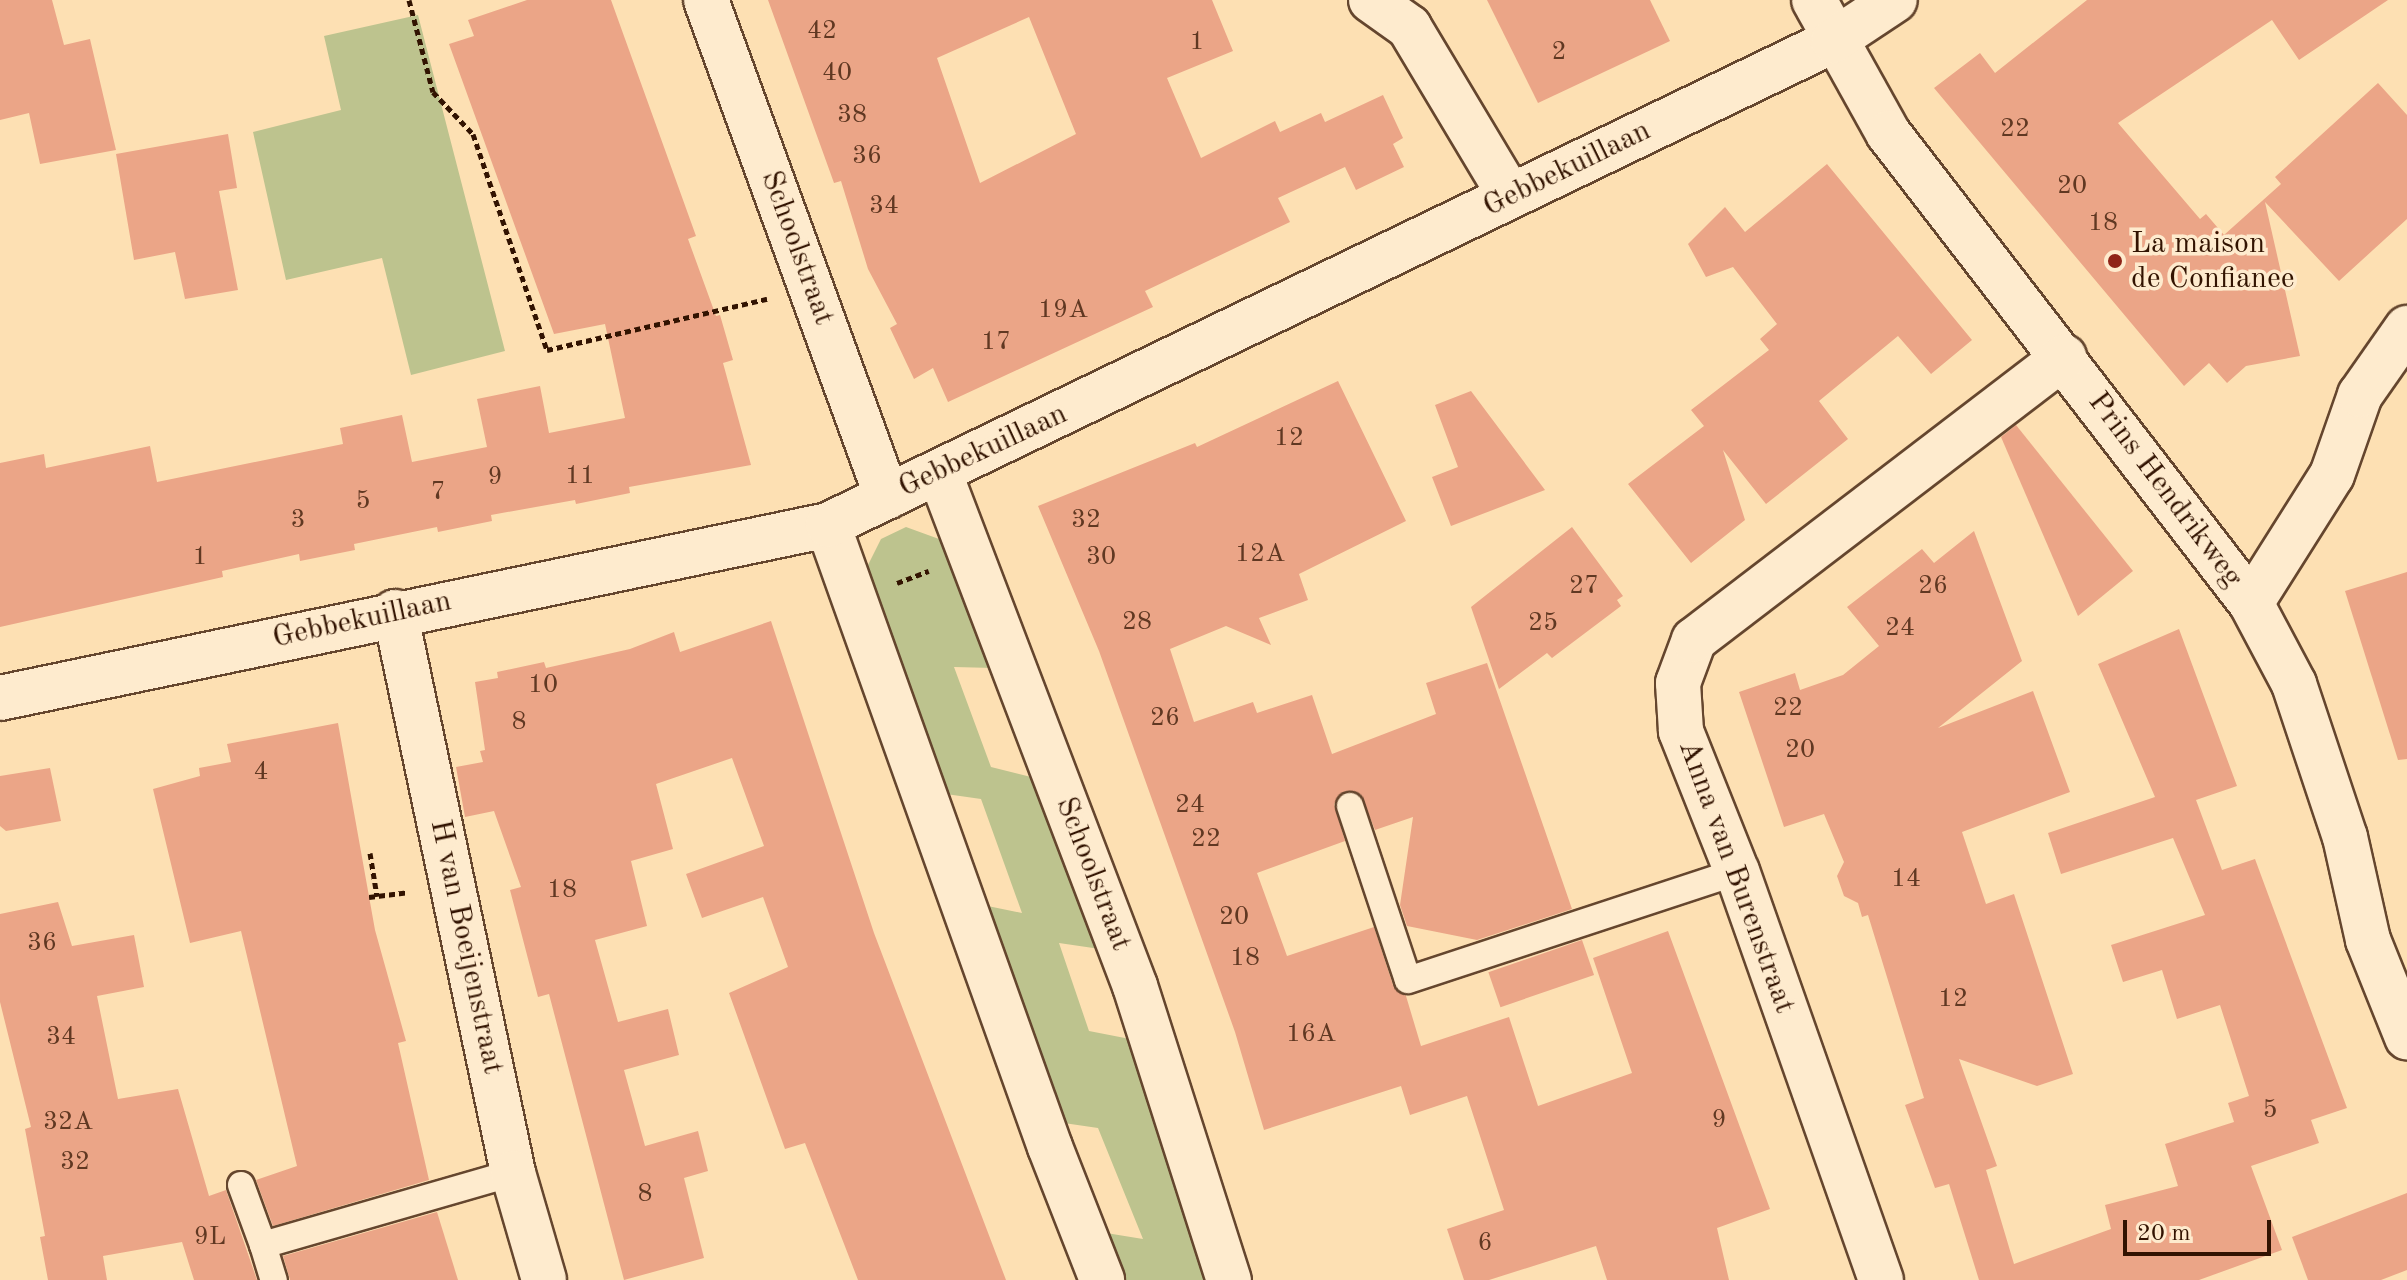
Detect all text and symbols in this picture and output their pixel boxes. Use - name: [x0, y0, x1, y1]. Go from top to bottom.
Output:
- house number: 42: [807, 16, 837, 48]
- house number: 1: [1189, 27, 1205, 59]
- house number: 2: [1551, 37, 1567, 69]
- house number: 40: [822, 58, 852, 90]
- house number: 38: [837, 100, 867, 132]
- street label: Gebbekuillaan: [1477, 113, 1657, 225]
- house number: 22: [2000, 114, 2030, 146]
- house number: 36: [852, 141, 882, 173]
- street label: Schoolstraat: [752, 166, 842, 330]
- house number: 20: [2057, 171, 2087, 203]
- house number: 34: [869, 191, 899, 223]
- house number: 18: [2088, 208, 2118, 240]
- place label: La maison de Confianee: [2131, 226, 2295, 296]
- marker: La maison de Confianee: [2106, 252, 2124, 270]
- house number: 19A: [1038, 295, 1088, 327]
- house number: 17: [981, 327, 1011, 359]
- street label: Prins Hendrikweg: [2080, 385, 2250, 595]
- street label: Gebbekuillaan: [893, 396, 1073, 506]
- house number: 12: [1274, 423, 1304, 455]
- house number: 11: [565, 461, 595, 493]
- house number: 9: [487, 462, 503, 494]
- house number: 7: [430, 477, 446, 509]
- house number: 5: [355, 486, 371, 518]
- house number: 3: [290, 505, 306, 537]
- house number: 32: [1071, 505, 1101, 537]
- house number: 12A: [1235, 539, 1285, 571]
- house number: 1: [192, 542, 208, 574]
- house number: 30: [1086, 542, 1116, 574]
- house number: 27: [1569, 571, 1599, 603]
- house number: 26: [1918, 571, 1948, 603]
- street label: Gebbekuillaan: [269, 584, 455, 656]
- house number: 28: [1122, 607, 1152, 639]
- house number: 25: [1528, 608, 1558, 640]
- house number: 24: [1885, 613, 1915, 645]
- house number: 10: [528, 670, 558, 702]
- house number: 22: [1773, 693, 1803, 725]
- house number: 26: [1150, 703, 1180, 735]
- house number: 8: [511, 707, 527, 739]
- house number: 20: [1785, 735, 1815, 767]
- street label: Anna van Burenstraat: [1670, 736, 1802, 1018]
- house number: 4: [253, 757, 269, 789]
- house number: 24: [1175, 790, 1205, 822]
- street label: Schoolstraat: [1047, 792, 1139, 956]
- street label: H van Boeijenstraat: [421, 816, 511, 1078]
- house number: 22: [1191, 824, 1221, 856]
- house number: 14: [1891, 864, 1921, 896]
- house number: 18: [547, 875, 577, 907]
- house number: 20: [1219, 902, 1249, 934]
- house number: 36: [27, 928, 57, 960]
- house number: 18: [1230, 943, 1260, 975]
- house number: 12: [1938, 984, 1968, 1016]
- house number: 16A: [1286, 1019, 1336, 1051]
- house number: 34: [46, 1022, 76, 1054]
- house number: 5: [2262, 1095, 2278, 1127]
- house number: 9: [1711, 1105, 1727, 1137]
- house number: 32A: [43, 1107, 93, 1139]
- house number: 32: [60, 1147, 90, 1179]
- house number: 8: [637, 1179, 653, 1211]
- scale bar: [2127, 1204, 2275, 1254]
- house number: 9L: [194, 1222, 226, 1254]
- text: 20 m: [2137, 1222, 2191, 1246]
- house number: 6: [1477, 1228, 1493, 1260]

